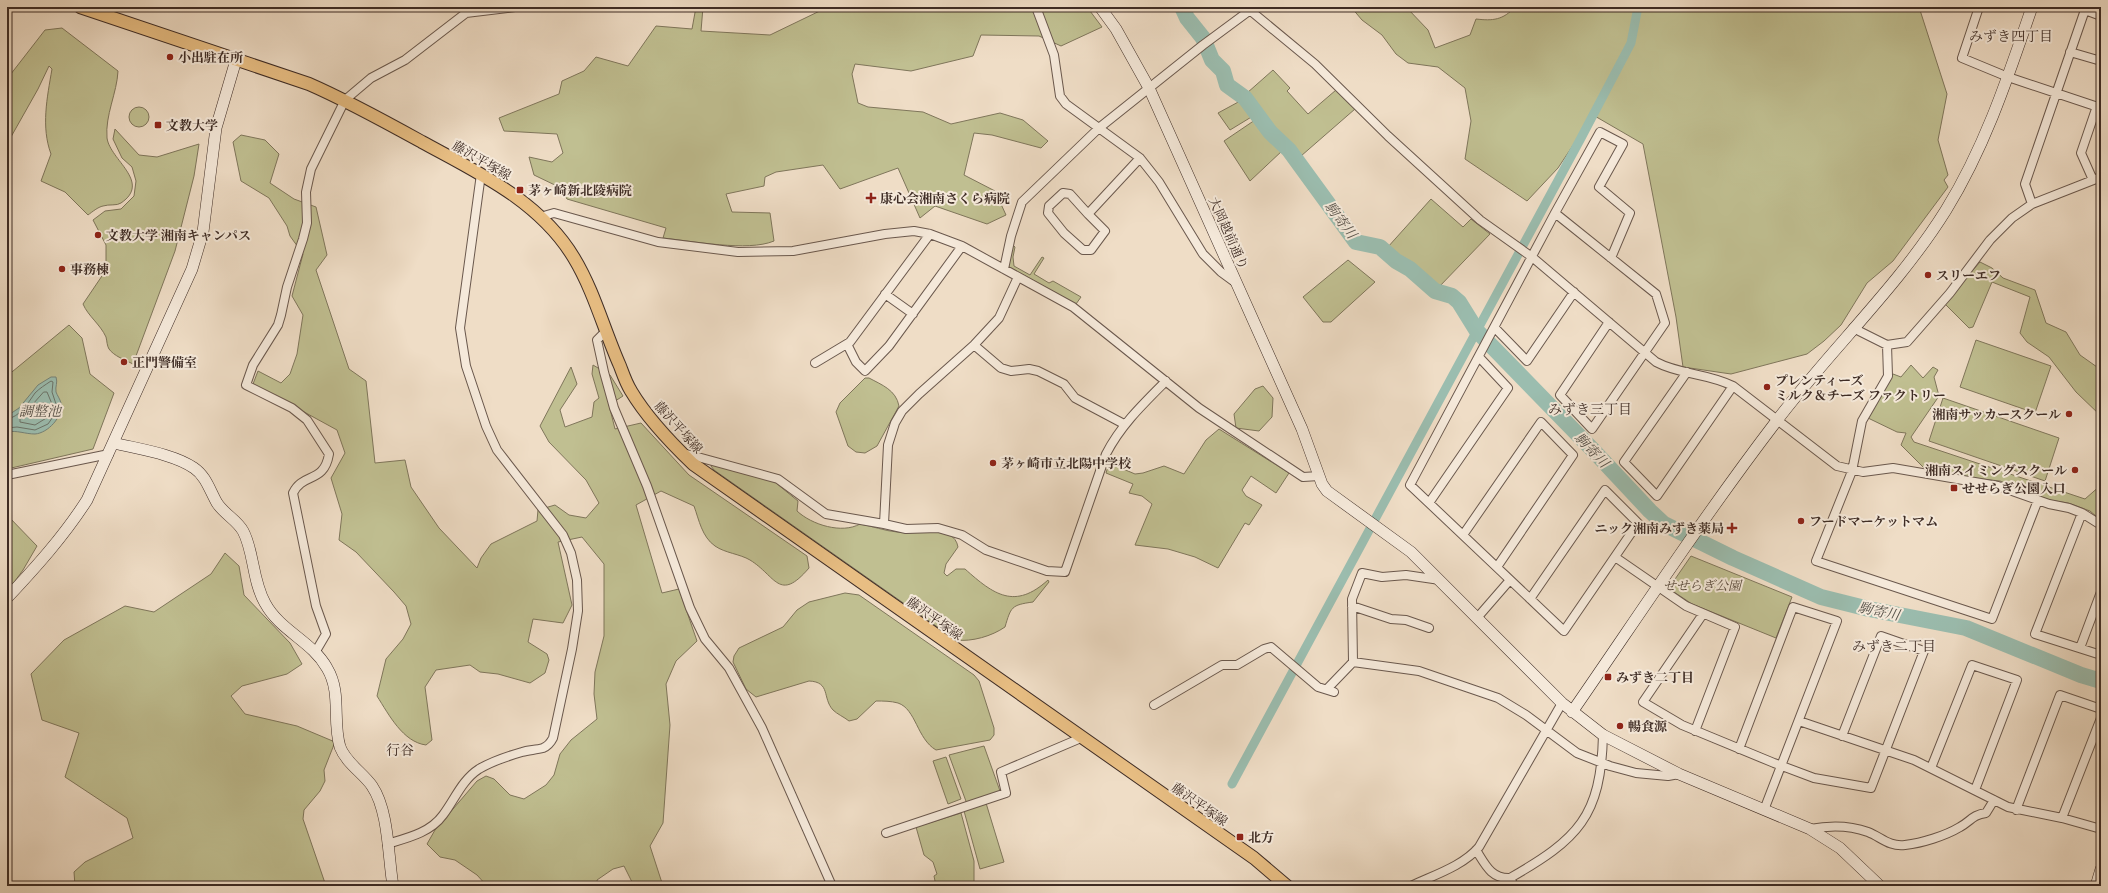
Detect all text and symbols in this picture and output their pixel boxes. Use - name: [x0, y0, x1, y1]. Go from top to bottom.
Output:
- district label: みずき四丁目: [1969, 26, 2053, 46]
- place label: 小出駐在所: [178, 48, 243, 67]
- marker: 小出駐在所: [165, 52, 175, 62]
- place label: 文教大学: [166, 116, 218, 135]
- marker: 文教大学: [153, 120, 163, 130]
- street label: 藤沢平塚線: [449, 136, 515, 185]
- place label: 茅ヶ崎新北陵病院: [528, 181, 632, 200]
- marker: 茅ヶ崎新北陵病院: [515, 185, 525, 195]
- place label: 康心会湘南さくら病院: [880, 189, 1010, 208]
- marker: 康心会湘南さくら病院: [865, 192, 877, 204]
- street label: 大岡越前通り: [1204, 194, 1253, 273]
- water label: 駒寄川: [1320, 197, 1363, 244]
- place label: 文教大学 湘南キャンパス: [106, 226, 251, 245]
- marker: 文教大学 湘南キャンパス: [93, 230, 103, 240]
- place label: 事務棟: [70, 260, 109, 279]
- marker: 事務棟: [57, 264, 67, 274]
- place label: スリーエフ: [1936, 266, 2001, 285]
- marker: スリーエフ: [1923, 270, 1933, 280]
- place label: 正門警備室: [132, 353, 197, 372]
- marker: 正門警備室: [119, 357, 129, 367]
- place label: プレンティーズ ミルク＆チーズ ファクトリー: [1775, 371, 1946, 405]
- marker: プレンティーズ ミルク＆チーズ ファクトリー: [1762, 382, 1772, 392]
- street label: 藤沢平塚線: [650, 397, 707, 458]
- district label: みずき三丁目: [1548, 399, 1632, 419]
- water label: 調整池: [19, 401, 63, 421]
- place label: 湘南サッカースクール: [1932, 405, 2061, 424]
- marker: 湘南サッカースクール: [2064, 409, 2074, 419]
- water label: 駒寄川: [1570, 428, 1615, 473]
- place label: 茅ヶ崎市立北陽中学校: [1001, 454, 1132, 473]
- marker: 茅ヶ崎市立北陽中学校: [988, 458, 998, 468]
- place label: 湘南スイミングスクール: [1925, 461, 2067, 480]
- marker: 湘南スイミングスクール: [2070, 465, 2080, 475]
- place label: せせらぎ公園入口: [1962, 479, 2066, 498]
- marker: せせらぎ公園入口: [1949, 483, 1959, 493]
- place label: フードマーケットマム: [1809, 512, 1938, 531]
- marker: フードマーケットマム: [1796, 516, 1806, 526]
- place label: ニック湘南みずき薬局: [1595, 519, 1724, 538]
- marker: ニック湘南みずき薬局: [1727, 523, 1737, 533]
- park label: せせらぎ公園: [1663, 576, 1743, 595]
- street label: 藤沢平塚線: [903, 592, 967, 645]
- water label: 駒寄川: [1856, 597, 1904, 626]
- district label: みずき二丁目: [1852, 636, 1936, 656]
- place label: みずき二丁目: [1616, 668, 1694, 687]
- marker: みずき二丁目: [1603, 672, 1613, 682]
- place label: 暢食源: [1628, 717, 1667, 736]
- marker: 暢食源: [1615, 721, 1625, 731]
- district label: 行谷: [386, 740, 414, 760]
- street label: 藤沢平塚線: [1168, 778, 1232, 831]
- place label: 北方: [1248, 828, 1274, 847]
- marker: 北方: [1235, 832, 1245, 842]

